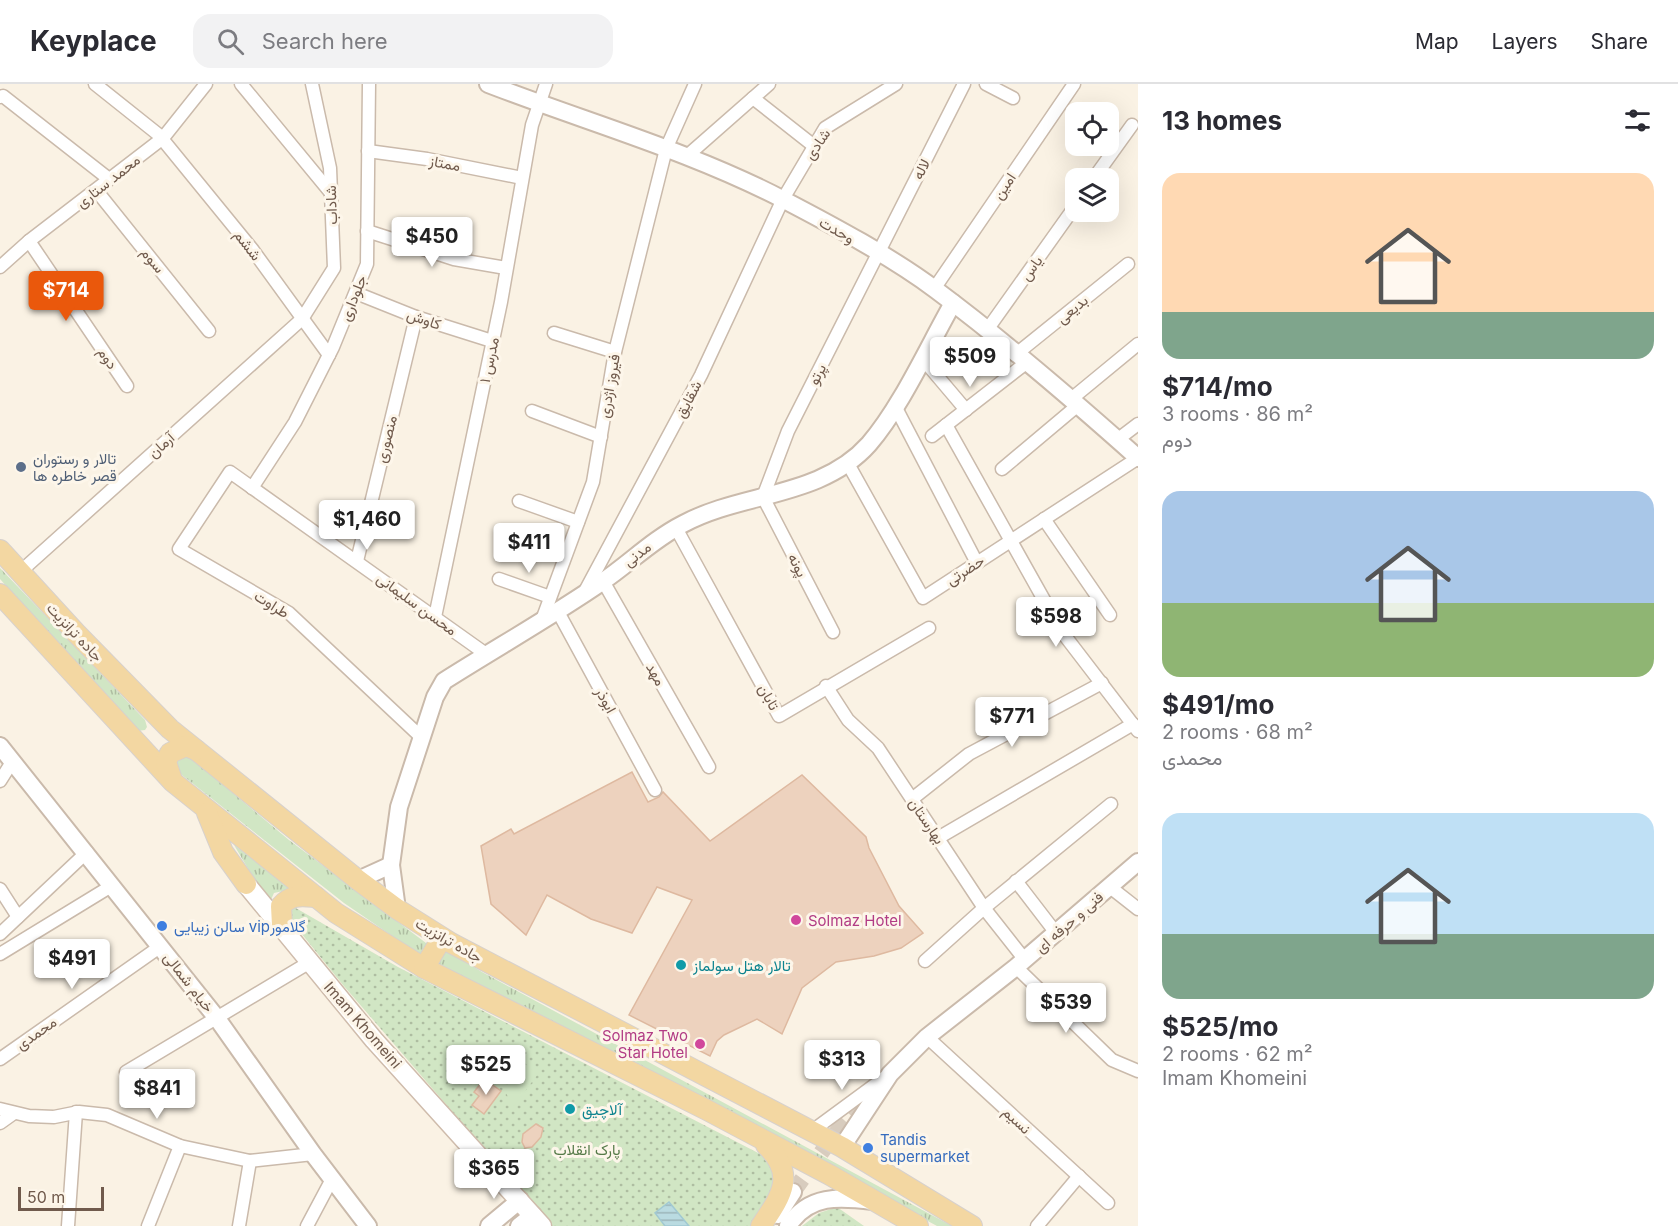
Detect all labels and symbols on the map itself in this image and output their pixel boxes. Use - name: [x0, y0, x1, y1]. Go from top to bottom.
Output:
- street label: شادی: [800, 125, 835, 164]
- street label: محمد ستاری: [72, 150, 145, 213]
- street label: ممتاز: [427, 150, 462, 175]
- street label: لاله: [908, 155, 934, 183]
- street label: امین: [988, 169, 1021, 204]
- street label: شاداب: [321, 185, 341, 225]
- street label: وحدت: [816, 212, 858, 248]
- pin: $450: [396, 217, 468, 268]
- street label: ششم: [229, 226, 266, 265]
- street label: سوم: [136, 243, 169, 277]
- street label: یاس: [1016, 252, 1047, 285]
- pin: $714: [30, 271, 102, 322]
- street label: جلوداری: [335, 272, 372, 324]
- street label: بدیعی: [1052, 290, 1092, 328]
- street label: کاوش: [404, 304, 444, 335]
- street label: مدرس ۱: [475, 335, 504, 385]
- pin: $509: [934, 337, 1006, 388]
- street label: دوم: [93, 343, 122, 373]
- street label: فیروز اژدری: [594, 352, 625, 420]
- street label: پرتو: [804, 360, 831, 388]
- street label: شقایق: [670, 377, 707, 421]
- street label: منصوری: [371, 413, 402, 465]
- street label: آرمان: [144, 427, 179, 462]
- place label: تالار و رستوران قصر خاطره ها: [33, 449, 117, 485]
- marker: تالار و رستوران قصر خاطره ها: [14, 460, 28, 474]
- pin: $1,460: [318, 500, 416, 551]
- pin: $411: [493, 523, 565, 574]
- street label: مدنی: [619, 537, 655, 572]
- street label: پونه: [783, 550, 812, 581]
- street label: حضرتی: [942, 551, 988, 590]
- street label: محسن سلیمانی: [373, 569, 461, 640]
- street label: طراوت: [251, 586, 293, 622]
- pin: $598: [1020, 597, 1092, 648]
- street label: جاده ترانزیت: [43, 599, 107, 665]
- street label: مهد: [642, 659, 670, 689]
- street label: تابان: [754, 680, 784, 714]
- street label: ابوذر: [591, 683, 621, 716]
- pin: $771: [976, 697, 1048, 748]
- street label: بهارستان: [905, 794, 949, 848]
- street label: فنی و حرفه ای: [1031, 887, 1108, 958]
- place label: Solmaz Hotel: [808, 911, 902, 930]
- street label: جاده ترانزیت: [412, 913, 486, 967]
- marker: Solmaz Hotel: [789, 913, 803, 927]
- place label: سالن زیبایی vipگلامور: [174, 917, 306, 937]
- marker: سالن زیبایی vipگلامور: [155, 919, 169, 933]
- pin: $491: [36, 939, 108, 990]
- street label: خیام شمالی: [159, 948, 218, 1016]
- place label: تالار هتل سولماز: [692, 956, 791, 975]
- marker: تالار هتل سولماز: [674, 958, 688, 972]
- street label: Imam Khomeini: [320, 978, 406, 1072]
- pin: $539: [1030, 983, 1102, 1034]
- street label: محمدی: [12, 1012, 61, 1055]
- place label: Solmaz Two Star Hotel: [602, 1026, 688, 1062]
- marker: Solmaz Two Star Hotel: [693, 1037, 707, 1051]
- pin: $313: [806, 1040, 878, 1091]
- pin: $525: [450, 1045, 522, 1096]
- pin: $841: [121, 1069, 193, 1120]
- place label: آلاچیق: [582, 1100, 624, 1120]
- marker: آلاچیق: [563, 1102, 577, 1116]
- street label: نسيم: [998, 1102, 1035, 1139]
- place label: Tandis supermarket: [880, 1130, 970, 1166]
- park label: پارک انقلاب: [553, 1140, 621, 1160]
- marker: Tandis supermarket: [861, 1141, 875, 1155]
- pin: $365: [458, 1149, 530, 1200]
- scale bar: [18, 1184, 104, 1212]

